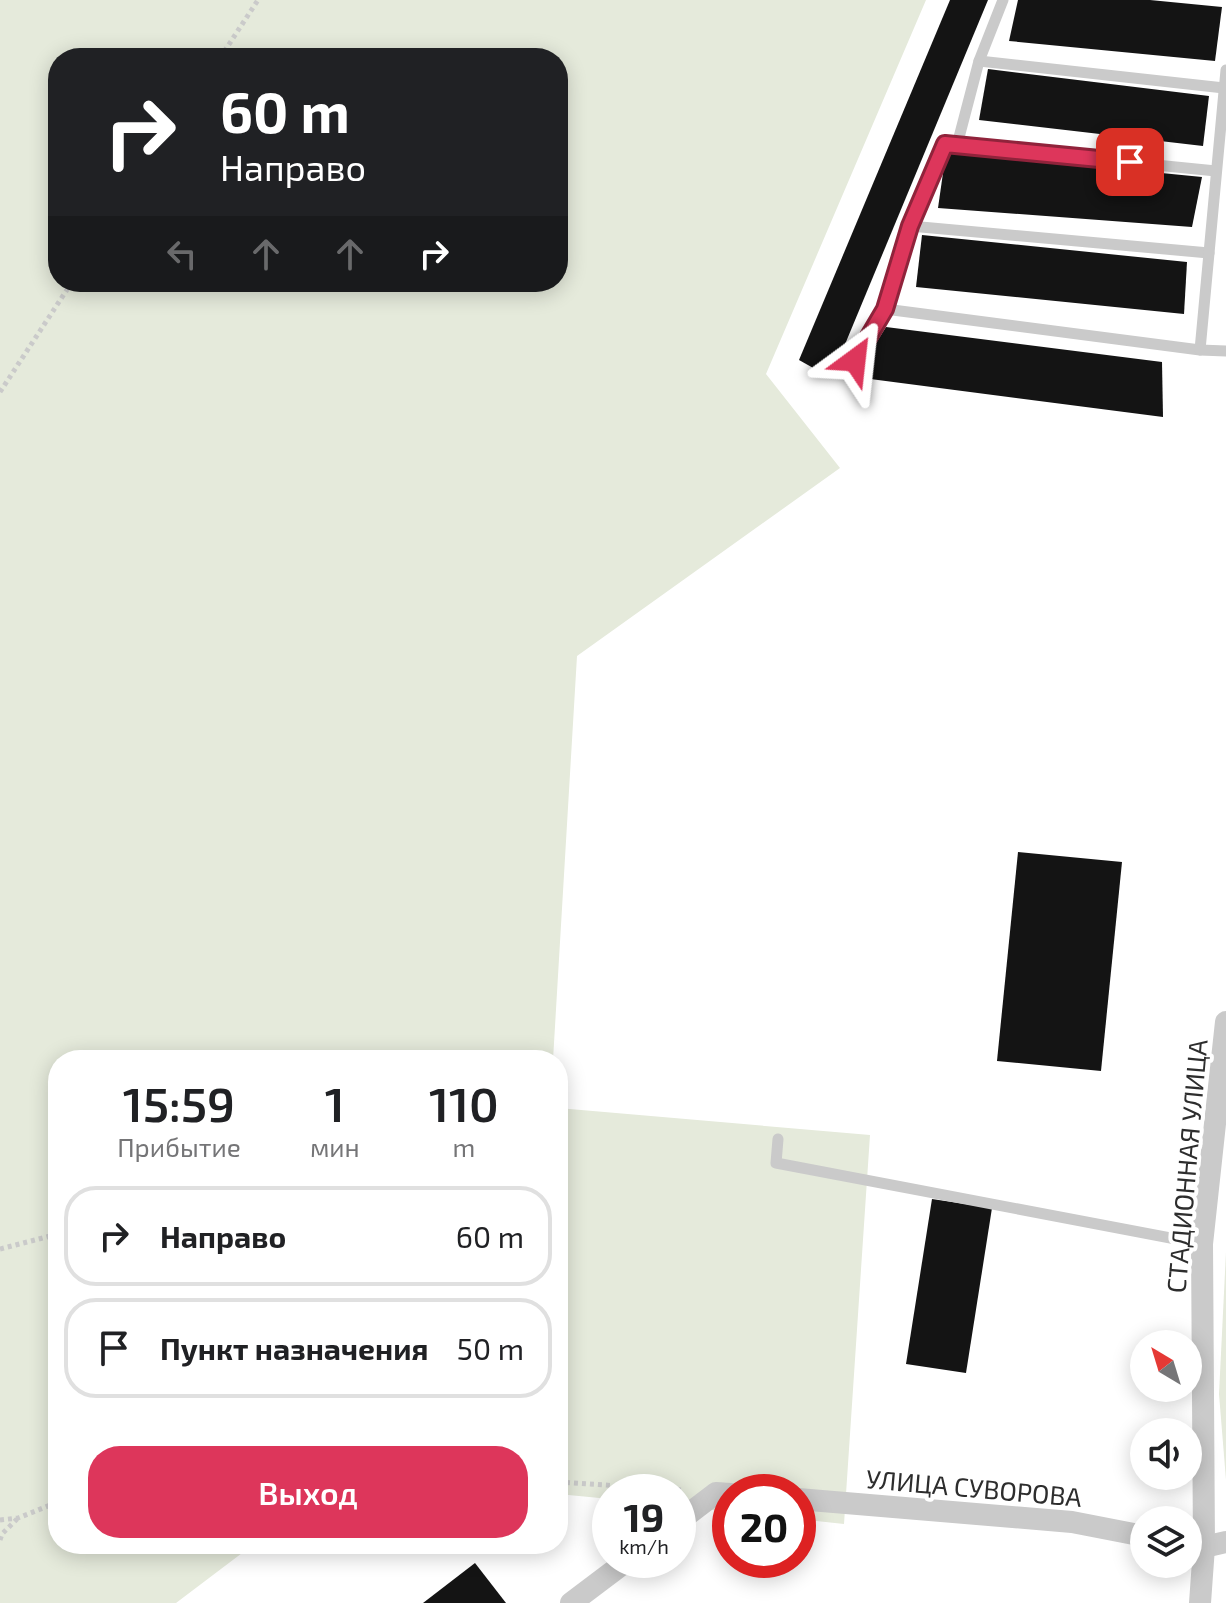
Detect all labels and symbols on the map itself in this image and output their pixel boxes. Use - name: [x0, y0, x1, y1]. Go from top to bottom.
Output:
- pin: [1096, 128, 1164, 196]
- position arrow: [813, 318, 897, 402]
- street label: СТАДИОННАЯ УЛИЦА: [1159, 1038, 1213, 1294]
- north arrow: [1130, 1330, 1202, 1402]
- street label: УЛИЦА СУВОРОВА: [865, 1462, 1083, 1512]
- speed limit sign: 20: [712, 1474, 816, 1578]

